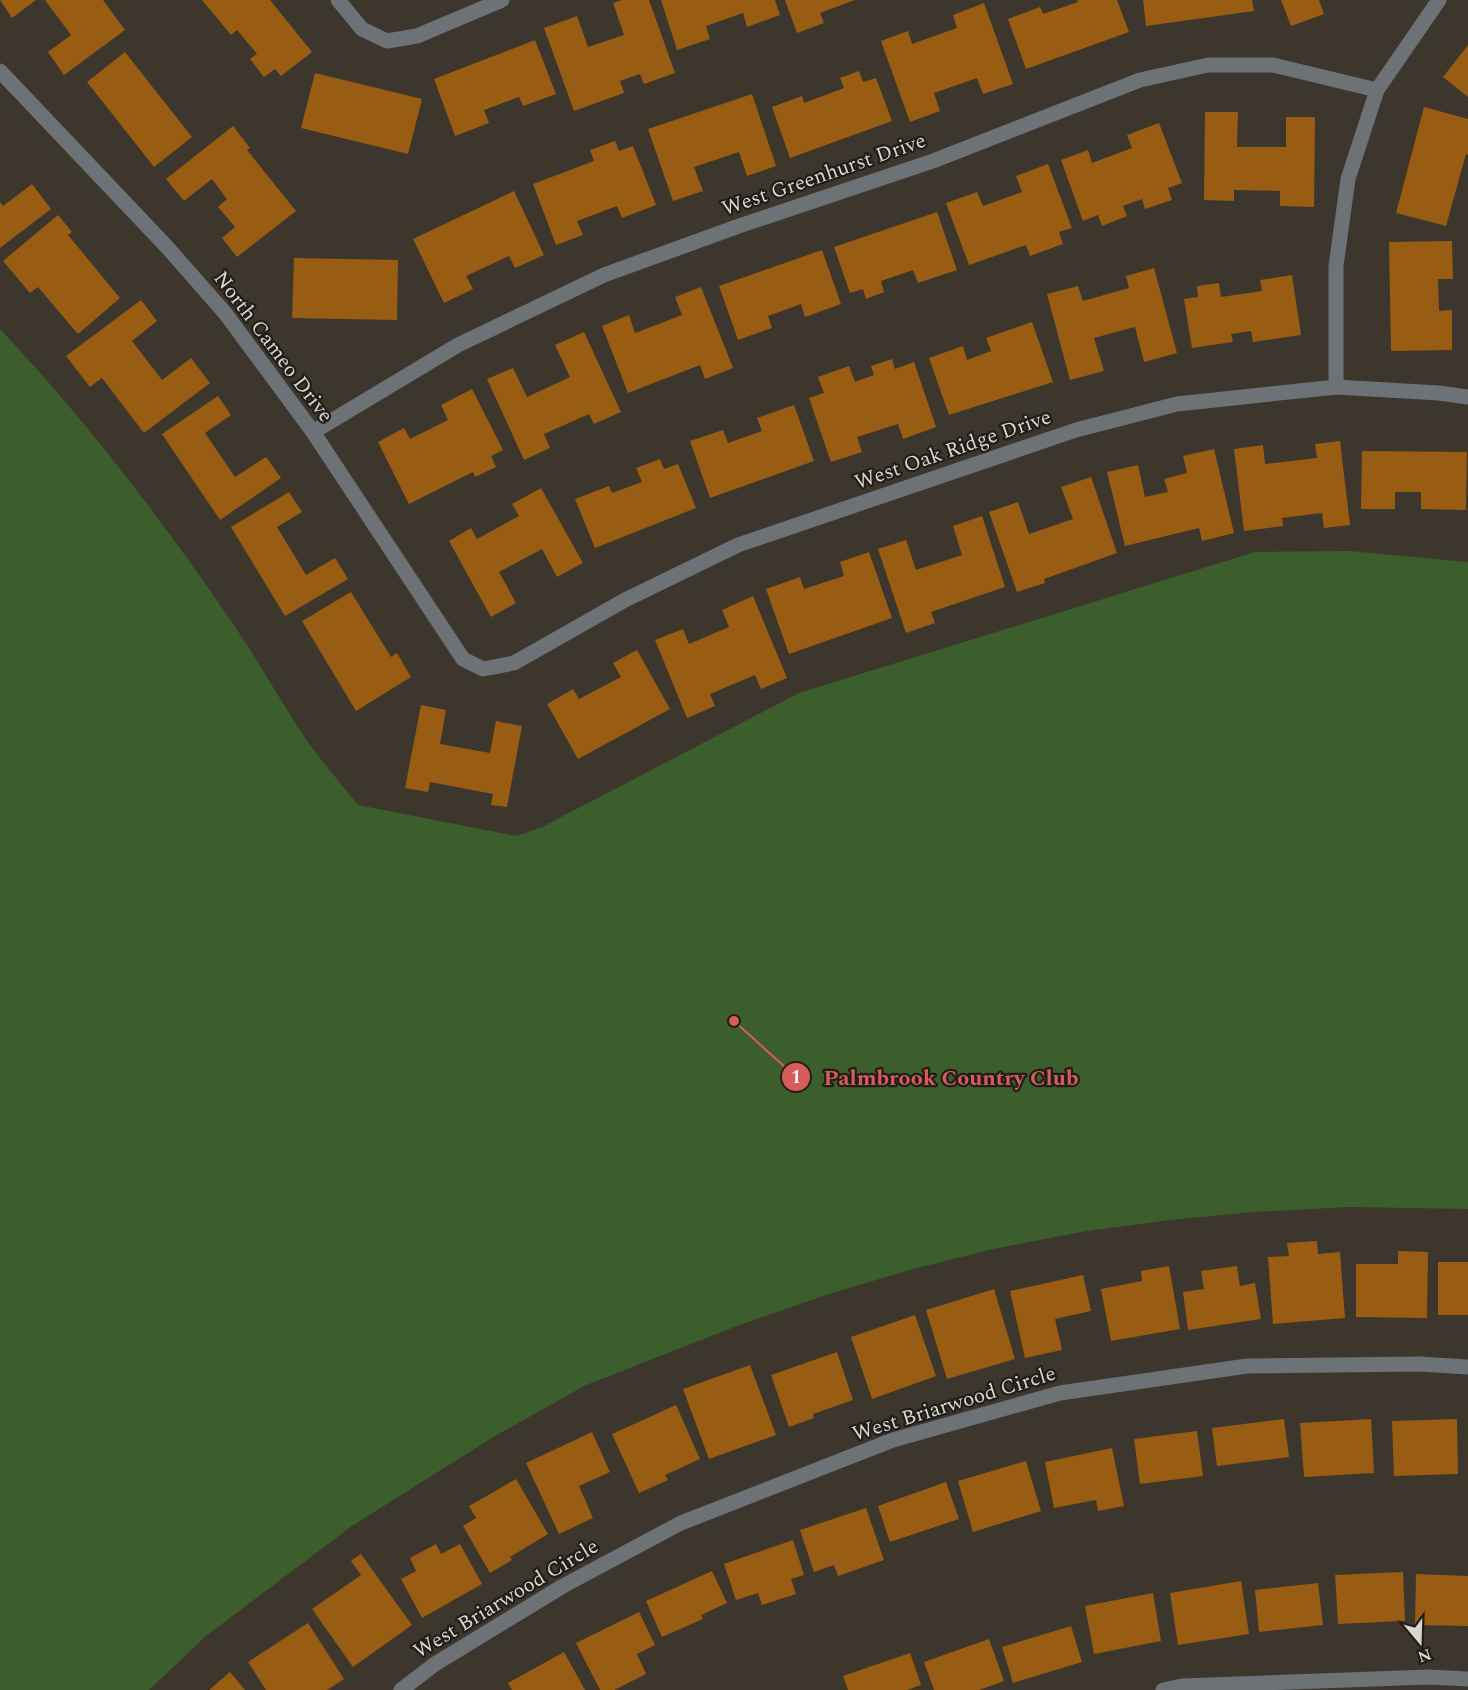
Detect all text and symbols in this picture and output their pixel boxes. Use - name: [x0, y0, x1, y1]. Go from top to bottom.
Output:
- street label: West Greenhurst Drive: [718, 125, 930, 225]
- street label: North Cameo Drive: [205, 264, 341, 430]
- street label: West Oak Ridge Drive: [850, 401, 1056, 499]
- callout: Palmbrook Country Club: [781, 1057, 1090, 1097]
- text: Palmbrook Country Club: [823, 1062, 1079, 1095]
- text: 1: [791, 1064, 801, 1091]
- street label: West Briarwood Circle: [848, 1358, 1060, 1450]
- street label: West Briarwood Circle: [407, 1531, 605, 1667]
- north arrow: [1390, 1612, 1450, 1672]
- text: N: [1414, 1642, 1435, 1669]

